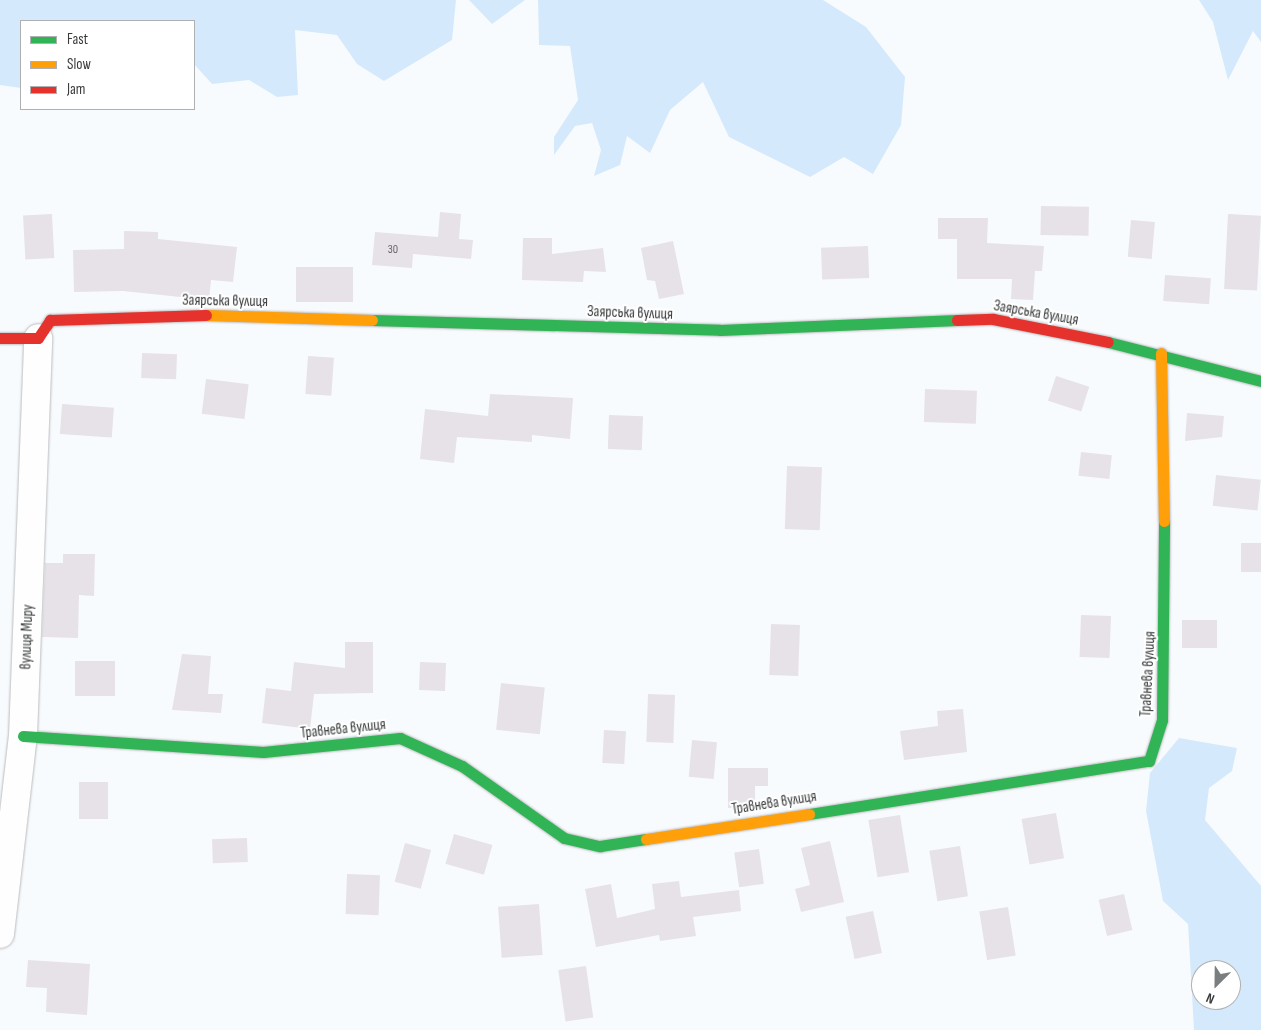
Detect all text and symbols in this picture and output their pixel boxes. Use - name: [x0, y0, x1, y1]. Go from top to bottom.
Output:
- legend: [20, 20, 195, 110]
- text: Fast: [67, 30, 88, 49]
- text: Slow: [67, 55, 91, 74]
- text: Jam: [67, 80, 85, 99]
- house number: 30: [388, 243, 398, 257]
- street label: Заярська вулиця: [182, 291, 268, 311]
- street label: Заярська вулиця: [992, 297, 1080, 329]
- street label: Заярська вулиця: [587, 303, 673, 323]
- street label: вулиця Миру: [17, 604, 37, 670]
- street label: Травнева вулиця: [1137, 631, 1159, 717]
- street label: Травнева вулиця: [300, 716, 386, 742]
- street label: Травнева вулиця: [730, 787, 818, 819]
- north arrow: [1191, 960, 1241, 1010]
- text: N: [1204, 989, 1217, 1008]

